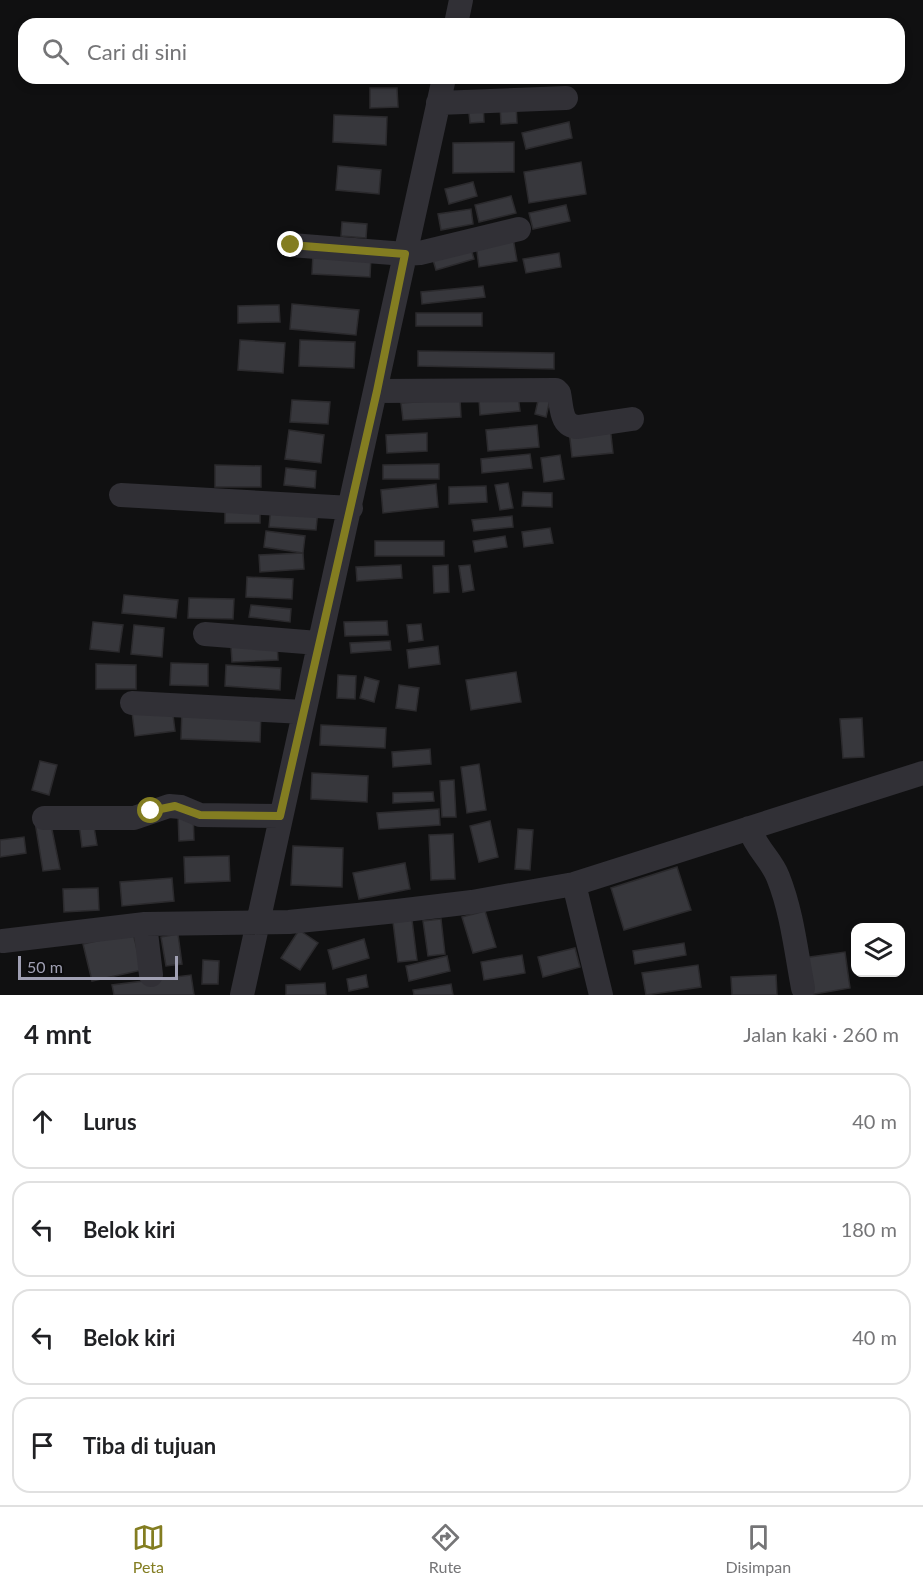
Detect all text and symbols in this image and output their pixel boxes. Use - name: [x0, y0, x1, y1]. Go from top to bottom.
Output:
- search box: [18, 18, 905, 84]
- icon: search: [39, 35, 72, 68]
- text: Cari di sini: [87, 38, 187, 65]
- route end: [277, 231, 303, 257]
- route start: [137, 797, 163, 823]
- map controls: [851, 923, 905, 977]
- button: layers: [851, 923, 905, 977]
- scale bar: [18, 953, 178, 980]
- text: 50 m: [27, 957, 63, 976]
- text: 4 mnt: [24, 1018, 91, 1050]
- text: Jalan kaki · 260 m: [743, 1022, 899, 1046]
- icon: ahead: [26, 1105, 59, 1138]
- text: Lurus: [83, 1108, 137, 1135]
- text: 40 m: [852, 1109, 897, 1133]
- icon: left: [26, 1213, 59, 1246]
- text: Belok kiri: [83, 1216, 175, 1243]
- text: 180 m: [841, 1217, 897, 1241]
- icon: left: [26, 1321, 59, 1354]
- text: Belok kiri: [83, 1324, 175, 1351]
- text: 40 m: [852, 1325, 897, 1349]
- icon: arrive: [26, 1429, 59, 1462]
- text: Tiba di tujuan: [83, 1432, 216, 1459]
- tab: Peta: [132, 1521, 165, 1576]
- tab: Rute: [429, 1521, 462, 1576]
- tab: Disimpan: [725, 1521, 791, 1576]

